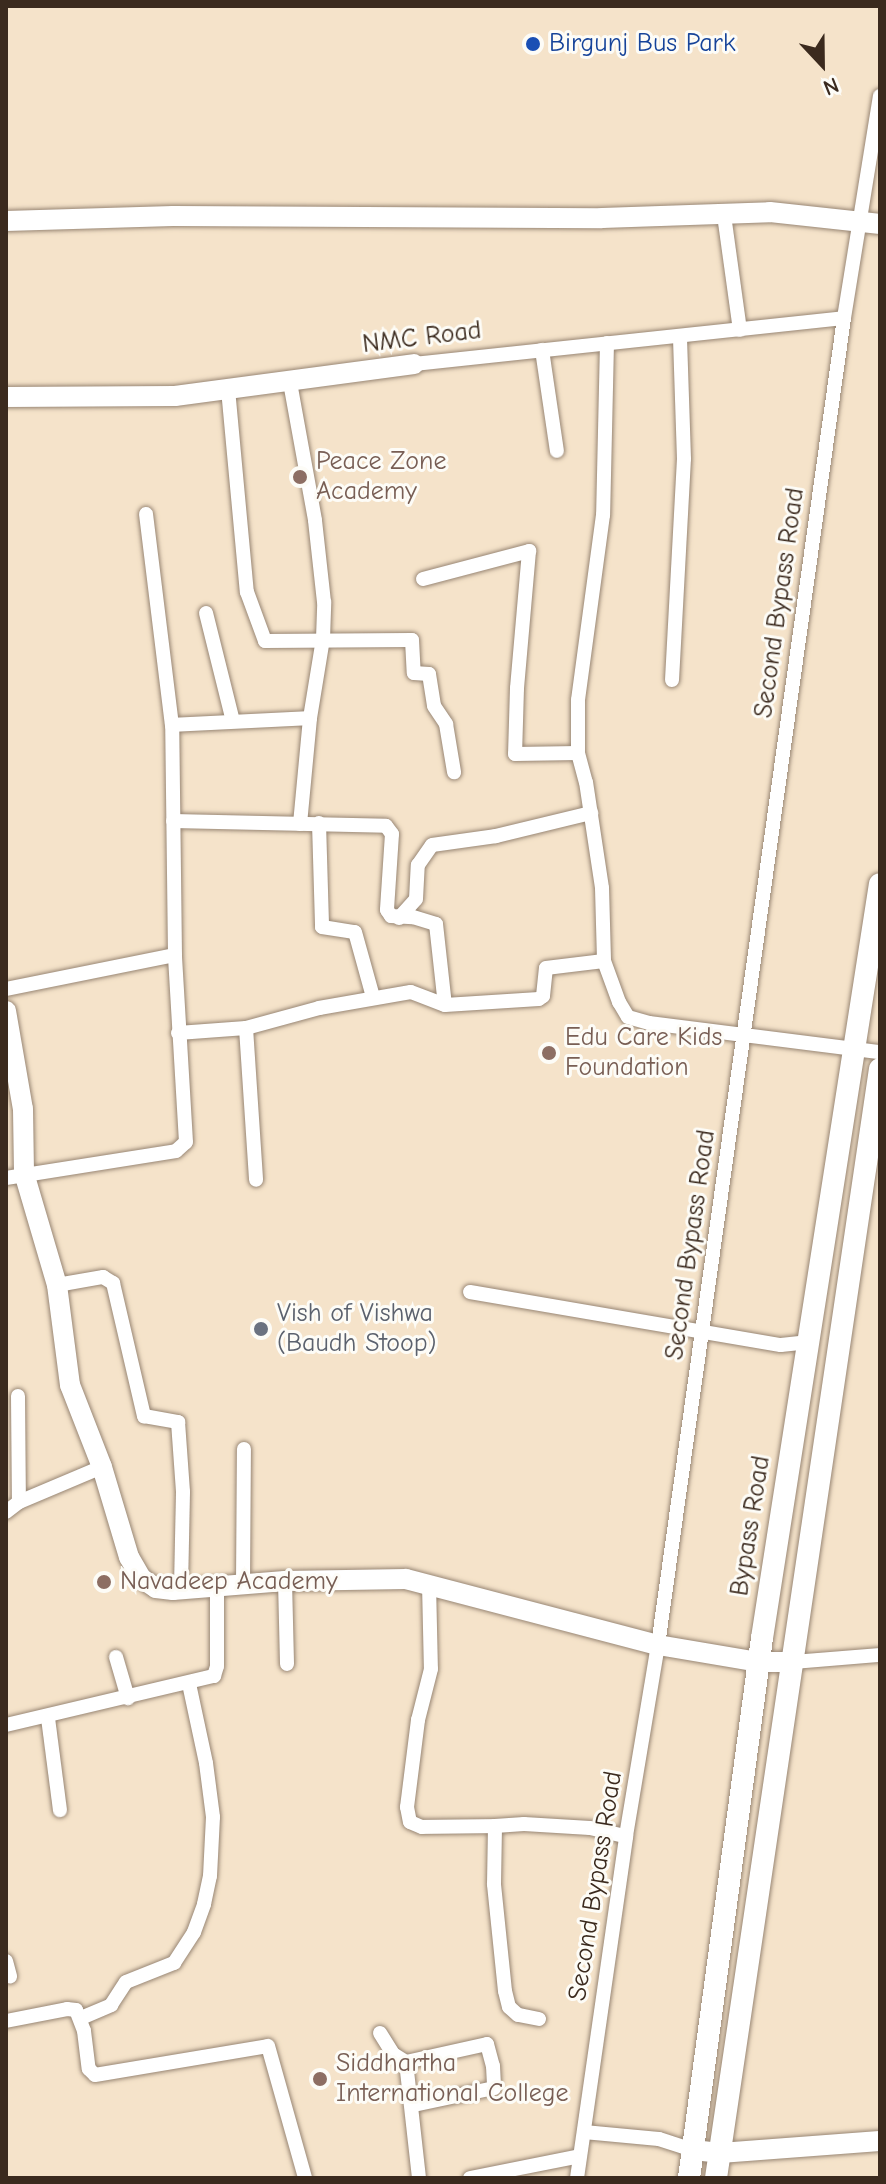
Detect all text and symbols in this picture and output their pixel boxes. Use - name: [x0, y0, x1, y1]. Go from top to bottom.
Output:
- north arrow: [782, 24, 862, 104]
- place label: Birgunj Bus Park: [549, 28, 736, 60]
- marker: Birgunj Bus Park: [524, 35, 542, 53]
- text: N: [819, 72, 843, 101]
- street label: NMC Road: [361, 315, 483, 361]
- place label: Peace Zone Academy: [316, 446, 446, 508]
- marker: Peace Zone Academy: [291, 468, 309, 486]
- street label: Second Bypass Road: [748, 486, 812, 720]
- place label: Edu Care Kids Foundation: [565, 1022, 722, 1084]
- marker: Edu Care Kids Foundation: [540, 1044, 558, 1062]
- street label: Second Bypass Road: [659, 1128, 723, 1362]
- place label: Vish of Vishwa (Baudh Stoop): [277, 1298, 437, 1360]
- marker: Vish of Vishwa (Baudh Stoop): [252, 1320, 270, 1338]
- street label: Bypass Road: [725, 1454, 777, 1598]
- place label: Navadeep Academy: [120, 1566, 338, 1598]
- marker: Navadeep Academy: [95, 1573, 113, 1591]
- street label: Second Bypass Road: [562, 1769, 630, 2003]
- place label: Siddhartha International College: [336, 2048, 569, 2110]
- marker: Siddhartha International College: [311, 2070, 329, 2088]

